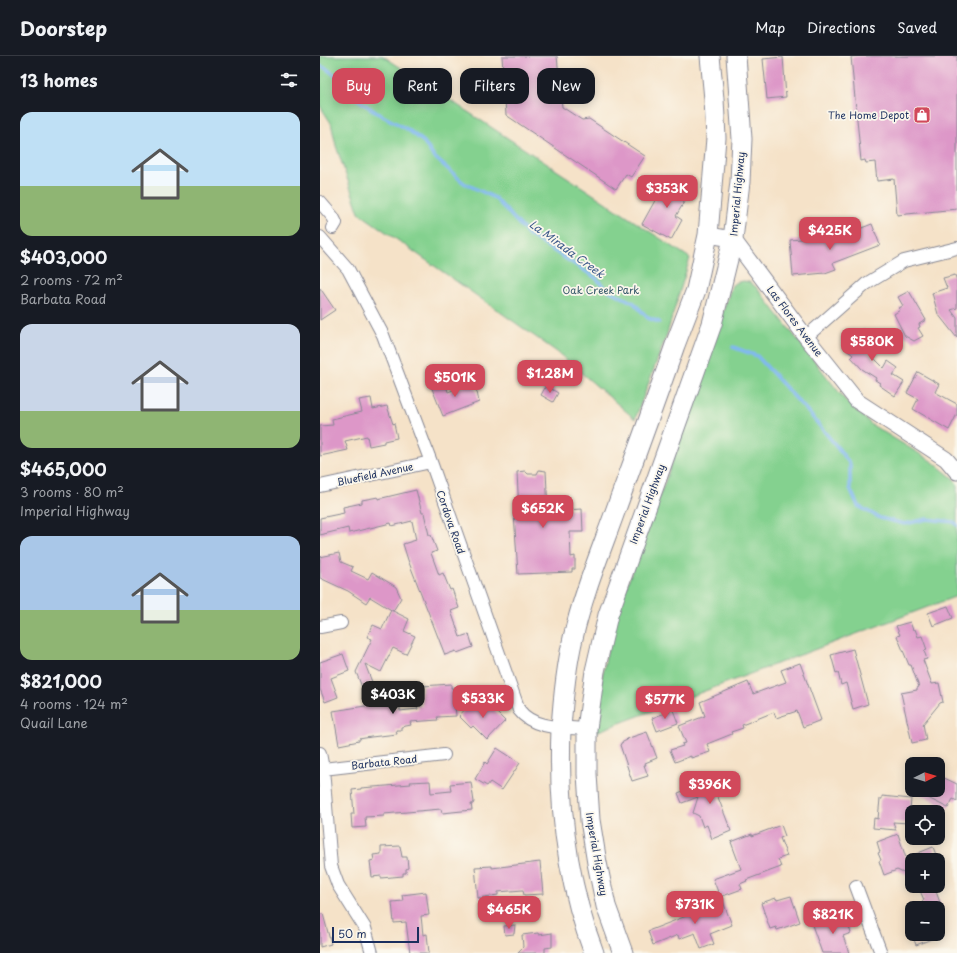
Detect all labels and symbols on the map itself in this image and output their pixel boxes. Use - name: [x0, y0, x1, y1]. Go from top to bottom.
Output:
- shop icon: The Home Depot: [912, 105, 932, 125]
- place label: The Home Depot: [828, 107, 909, 122]
- street label: Imperial Highway: [725, 151, 749, 237]
- pin: $353K: [639, 175, 695, 209]
- water label: La Mirada Creek: [526, 215, 610, 283]
- pin: $425K: [802, 217, 858, 251]
- park label: Oak Creek Park: [563, 282, 639, 297]
- street label: Las Flores Avenue: [764, 282, 827, 360]
- pin: $580K: [844, 328, 900, 362]
- pin: $1.28M: [517, 360, 583, 394]
- pin: $501K: [427, 364, 483, 398]
- street label: Bluefield Avenue: [335, 458, 415, 489]
- street label: Imperial Highway: [625, 462, 669, 546]
- street label: Cordova Road: [434, 488, 469, 556]
- pin: $652K: [515, 495, 571, 529]
- pin: $403K: [365, 681, 421, 715]
- pin: $533K: [455, 685, 511, 719]
- pin: $577K: [637, 686, 693, 720]
- street label: Barbata Road: [350, 751, 418, 772]
- north arrow: [905, 757, 945, 797]
- pin: $396K: [682, 771, 738, 805]
- street label: Imperial Highway: [582, 811, 612, 897]
- pin: $731K: [667, 891, 723, 925]
- pin: $465K: [481, 896, 537, 930]
- pin: $821K: [805, 901, 861, 935]
- scale bar: [332, 925, 419, 944]

